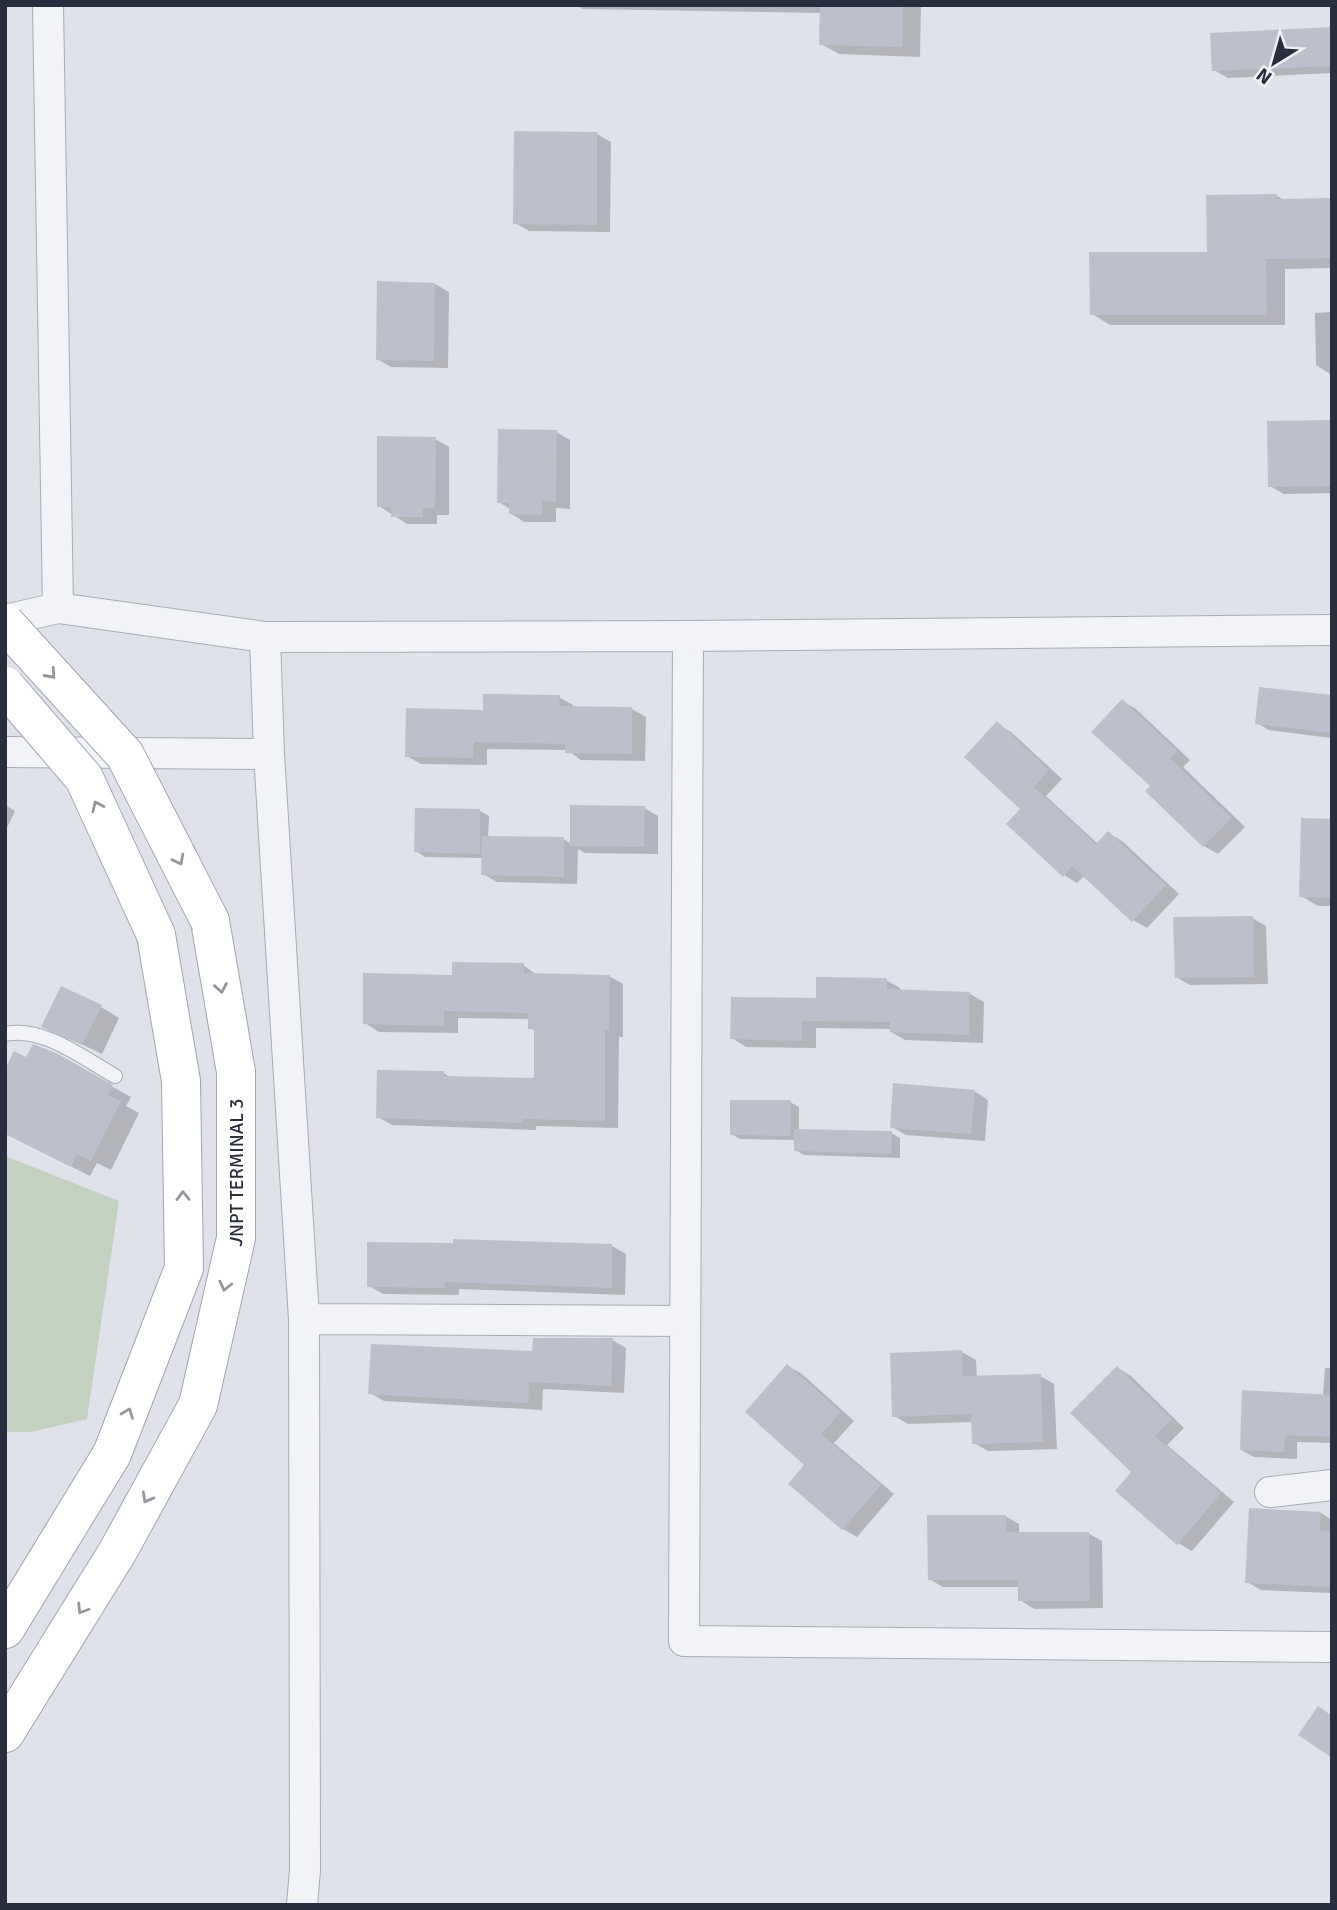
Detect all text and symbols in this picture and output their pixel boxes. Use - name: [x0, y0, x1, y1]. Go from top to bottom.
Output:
- north arrow: [1239, 28, 1309, 98]
- text: N: [1252, 62, 1277, 89]
- one-way arrow: [43, 666, 55, 679]
- one-way arrow: [91, 801, 105, 813]
- one-way arrow: [170, 853, 184, 865]
- one-way arrow: [213, 982, 228, 994]
- street label: JNPT TERMINAL 3: [224, 1098, 249, 1248]
- one-way arrow: [175, 1190, 191, 1201]
- one-way arrow: [219, 1280, 233, 1292]
- one-way arrow: [119, 1407, 133, 1419]
- one-way arrow: [142, 1491, 155, 1503]
- one-way arrow: [78, 1601, 91, 1614]

